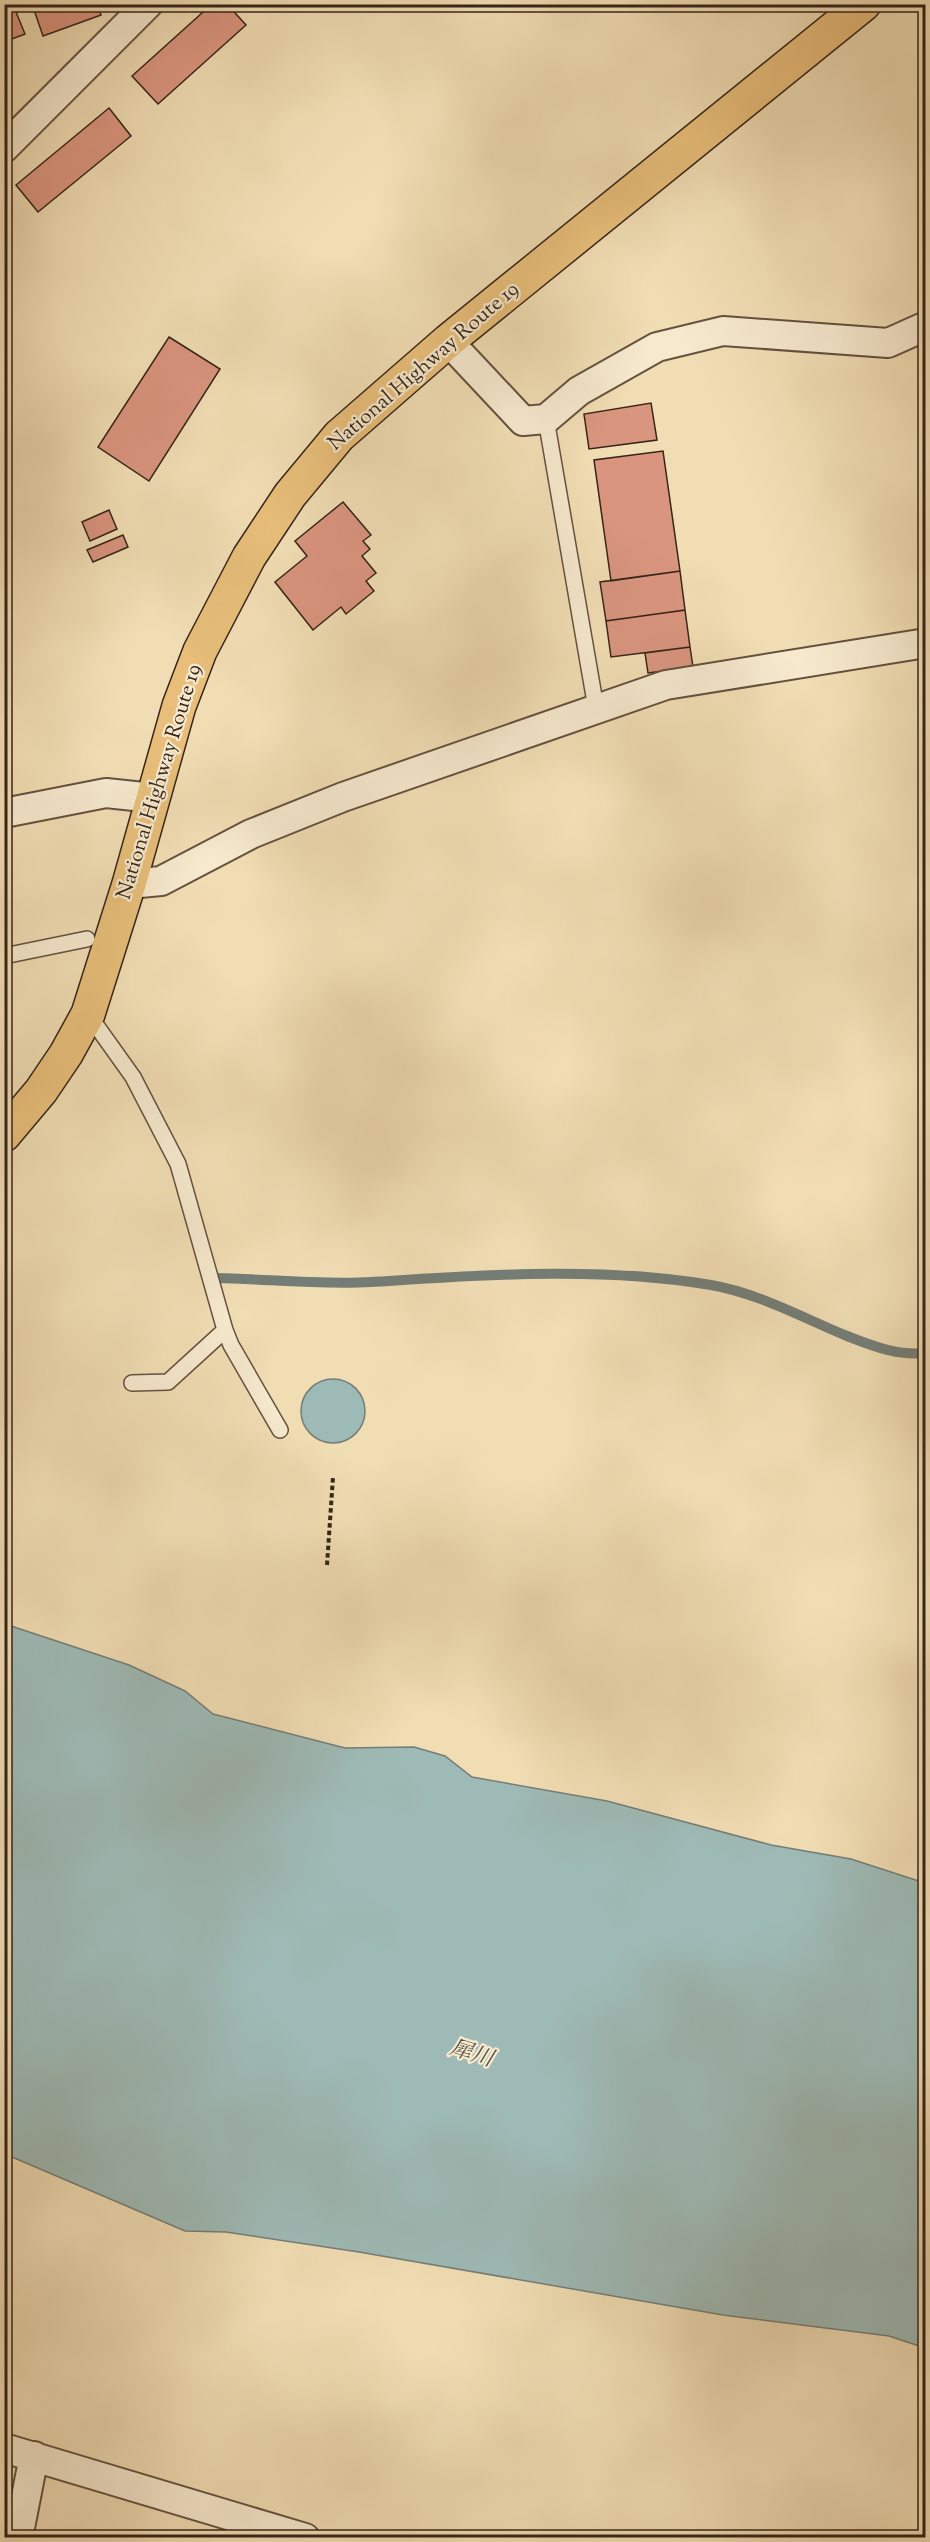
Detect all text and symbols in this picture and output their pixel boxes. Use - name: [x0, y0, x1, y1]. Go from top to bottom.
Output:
- street label: National Highway Route 19: [322, 275, 526, 459]
- street label: National Highway Route 19: [110, 661, 210, 903]
- water label: 犀川: [445, 2033, 499, 2077]

